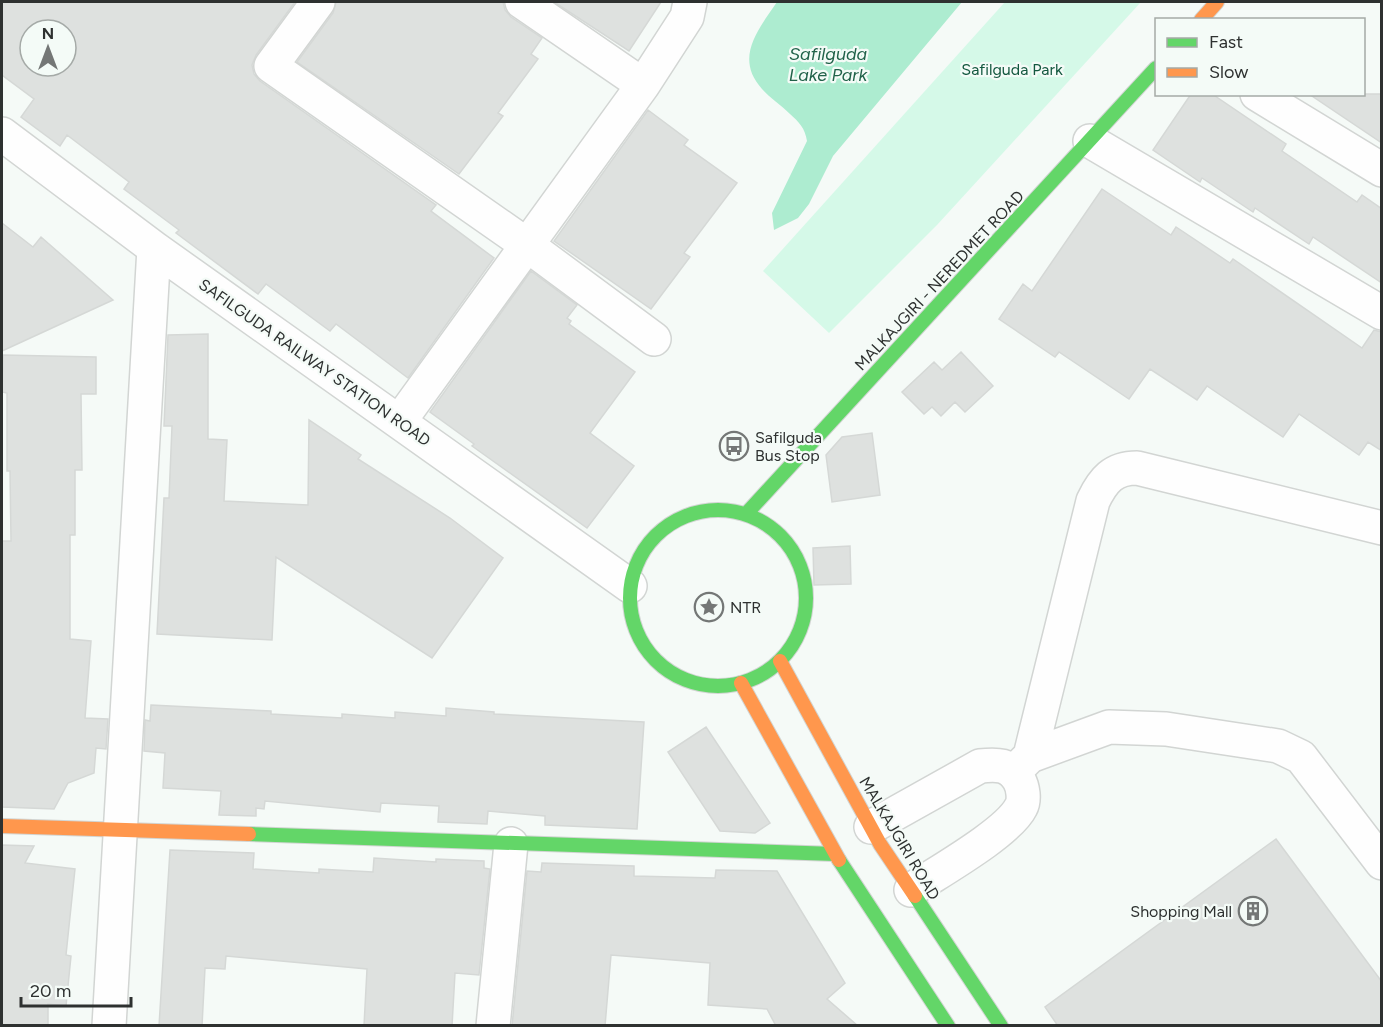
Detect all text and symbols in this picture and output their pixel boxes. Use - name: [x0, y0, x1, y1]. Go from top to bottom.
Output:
- north arrow: [18, 18, 78, 78]
- legend: [1155, 18, 1365, 96]
- text: N: [42, 24, 54, 43]
- text: Fast: [1209, 31, 1243, 53]
- water label: Safilguda Lake Park: [789, 43, 868, 86]
- park label: Safilguda Park: [961, 60, 1063, 79]
- text: Slow: [1209, 61, 1248, 83]
- street label: MALKAJGIRI - NEREDMET ROAD: [851, 186, 1028, 374]
- street label: SAFILGUDA RAILWAY STATION ROAD: [195, 275, 434, 450]
- place label: Safilguda Bus Stop: [755, 428, 822, 465]
- bus stop icon: Safilguda Bus Stop: [718, 430, 750, 462]
- place icon: NTR: [693, 591, 725, 623]
- place label: NTR: [730, 598, 761, 617]
- street label: MALKAJGIRI ROAD: [855, 773, 944, 903]
- building icon: Shopping Mall: [1237, 895, 1269, 927]
- place label: Shopping Mall: [1130, 902, 1232, 921]
- scale bar: [21, 970, 130, 1008]
- text: 20 m: [30, 980, 71, 1002]

